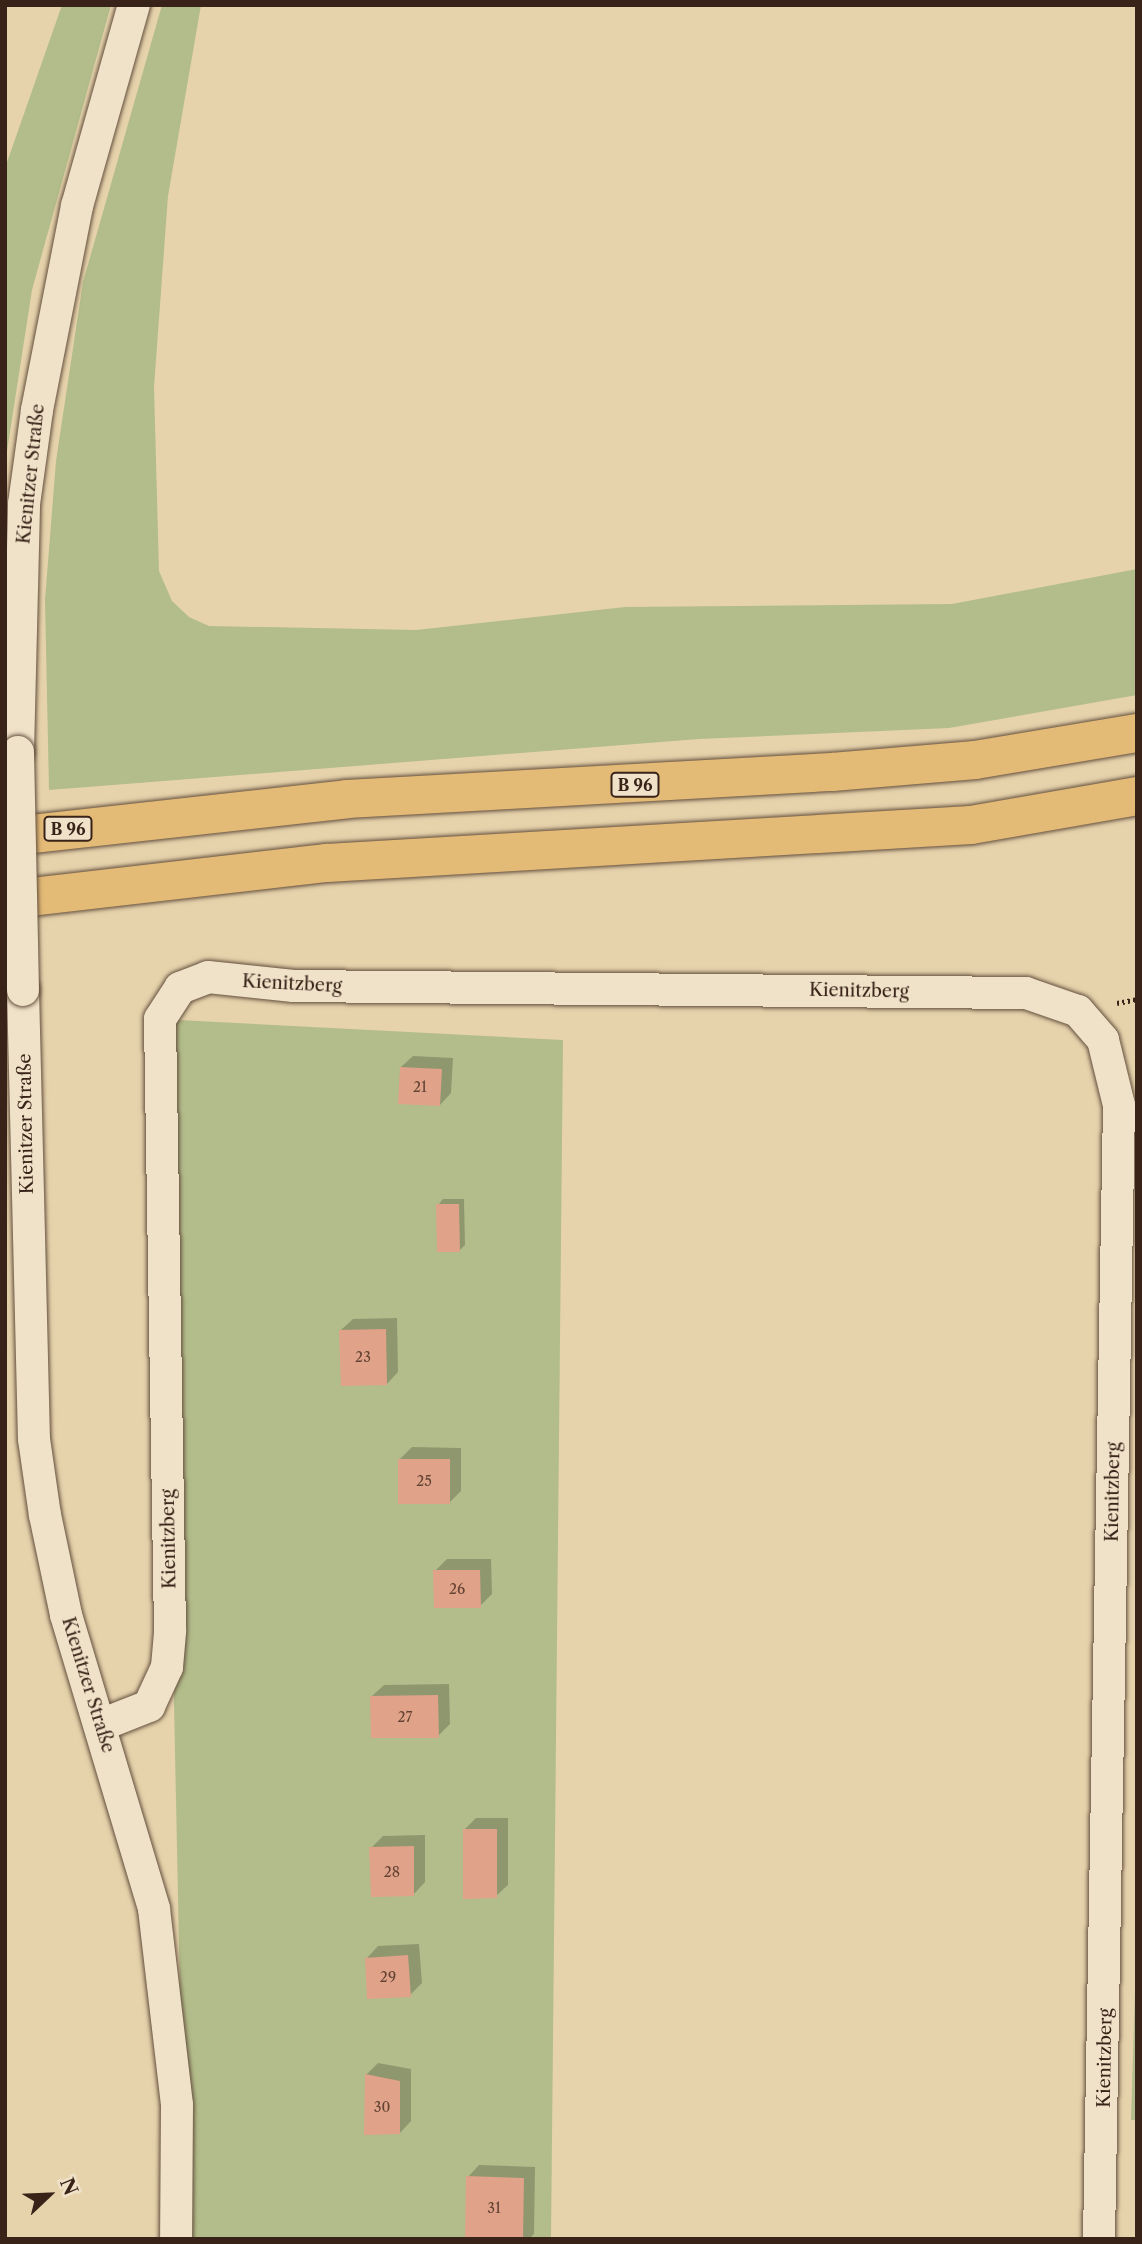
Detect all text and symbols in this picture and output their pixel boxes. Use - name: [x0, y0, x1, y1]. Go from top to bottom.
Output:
- street label: Kienitzer Straße: [13, 403, 49, 545]
- road number: B 96: [609, 772, 661, 798]
- road number: B 96: [42, 816, 94, 842]
- street label: Kienitzberg: [242, 971, 342, 997]
- street label: Kienitzberg: [809, 979, 909, 1003]
- street label: Kienitzer Straße: [14, 1053, 38, 1195]
- house number: 21: [413, 1079, 427, 1095]
- house number: 23: [355, 1349, 371, 1365]
- street label: Kienitzberg: [1101, 1442, 1125, 1542]
- house number: 25: [416, 1473, 432, 1489]
- street label: Kienitzberg: [157, 1489, 181, 1589]
- house number: 26: [449, 1581, 465, 1597]
- street label: Kienitzer Straße: [57, 1614, 119, 1756]
- house number: 27: [398, 1709, 412, 1725]
- house number: 28: [384, 1864, 400, 1880]
- house number: 29: [380, 1969, 396, 1985]
- street label: Kienitzberg: [1093, 2008, 1117, 2108]
- house number: 30: [374, 2099, 390, 2115]
- north arrow: [14, 2160, 84, 2230]
- text: N: [55, 2174, 83, 2199]
- house number: 31: [487, 2200, 501, 2216]

